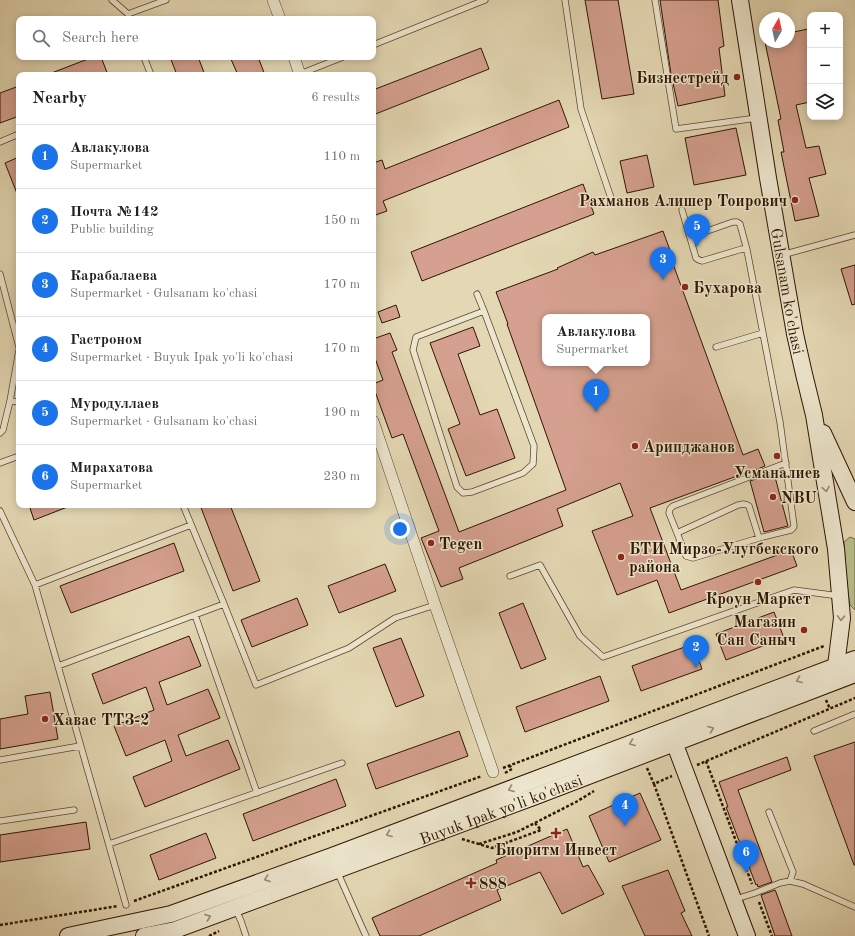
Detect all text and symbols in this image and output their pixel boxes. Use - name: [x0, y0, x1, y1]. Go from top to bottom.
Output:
- north arrow: [759, 12, 795, 48]
- map controls: [807, 12, 843, 120]
- button: +: [807, 12, 843, 48]
- search box: [16, 16, 376, 60]
- icon: search: [30, 27, 52, 49]
- text: Search here: [62, 31, 139, 46]
- button: −: [807, 48, 843, 84]
- place label: Бизнестрейд: [636, 71, 729, 87]
- marker: Бизнестрейд: [732, 72, 742, 82]
- button: layers: [807, 84, 843, 120]
- text: Nearby: [32, 90, 87, 107]
- text: 6 results: [311, 91, 360, 104]
- text: Авлакулова: [70, 141, 150, 156]
- text: 1: [41, 150, 49, 163]
- text: 110 m: [323, 150, 360, 163]
- text: Supermarket: [70, 159, 142, 172]
- place label: Рахманов Алишер Тоирович: [579, 194, 787, 210]
- marker: Рахманов Алишер Тоирович: [790, 195, 800, 205]
- text: Почта №142: [70, 205, 159, 220]
- text: 2: [41, 214, 49, 227]
- text: 150 m: [323, 214, 360, 227]
- pin: 5: [684, 214, 710, 247]
- text: Public building: [70, 223, 154, 236]
- street label: Gulsanam ko'chasi: [767, 227, 805, 356]
- pin: 3: [650, 247, 676, 280]
- text: Карабалаева: [70, 269, 157, 284]
- text: 3: [41, 278, 49, 291]
- text: 170 m: [323, 278, 360, 291]
- place label: Бухарова: [693, 281, 762, 297]
- marker: Бухарова: [680, 282, 690, 292]
- text: Supermarket · Gulsanam ko'chasi: [70, 287, 257, 300]
- popup: [542, 314, 650, 366]
- text: Авлакулова: [556, 325, 636, 340]
- text: Гастроном: [70, 333, 142, 348]
- text: 4: [41, 342, 49, 355]
- text: 170 m: [323, 342, 360, 355]
- text: Supermarket: [556, 343, 629, 356]
- text: Supermarket · Buyuk Ipak yo'li ko'chasi: [70, 351, 293, 364]
- pin: 1: [583, 379, 609, 412]
- text: Муродуллаев: [70, 397, 159, 412]
- text: 5: [41, 406, 49, 419]
- text: 190 m: [323, 406, 360, 419]
- text: Supermarket · Gulsanam ko'chasi: [70, 415, 257, 428]
- place label: Арипджанов: [643, 440, 735, 456]
- marker: Арипджанов: [630, 441, 640, 451]
- marker: Усманалиев: [772, 451, 782, 461]
- text: Мирахатова: [70, 461, 153, 476]
- place label: Усманалиев: [734, 466, 820, 482]
- text: 6: [41, 470, 49, 483]
- text: 230 m: [323, 470, 360, 483]
- text: Supermarket: [70, 479, 142, 492]
- one-way arrow: [821, 486, 830, 492]
- place label: NBU: [781, 491, 817, 507]
- marker: NBU: [768, 492, 778, 502]
- your location: [390, 519, 410, 539]
- place label: Tegen: [439, 537, 482, 553]
- marker: Tegen: [426, 538, 436, 548]
- place label: БТИ Мирзо-Улугбекского района: [629, 542, 819, 576]
- marker: БТИ Мирзо-Улугбекского района: [616, 552, 626, 562]
- marker: Кроун Маркет: [753, 577, 763, 587]
- place label: Кроун Маркет: [705, 592, 811, 608]
- place label: Магазин Сан Саныч: [717, 615, 796, 649]
- one-way arrow: [837, 615, 846, 621]
- marker: Магазин Сан Саныч: [799, 625, 809, 635]
- pin: 2: [683, 635, 709, 668]
- one-way arrow: [796, 675, 803, 683]
- place label: Хавас ТТЗ-2: [53, 713, 150, 729]
- marker: Хавас ТТЗ-2: [40, 714, 50, 724]
- one-way arrow: [707, 726, 714, 734]
- one-way arrow: [629, 738, 636, 746]
- street label: Buyuk Ipak yo'li ko'chasi: [418, 773, 585, 848]
- one-way arrow: [507, 784, 514, 792]
- pin: 4: [612, 793, 638, 826]
- marker: Биоритм Инвест: [551, 828, 561, 838]
- one-way arrow: [385, 830, 392, 838]
- pin: 6: [733, 840, 759, 873]
- place label: Биоритм Инвест: [495, 843, 617, 859]
- one-way arrow: [264, 875, 271, 883]
- place label: 888: [479, 877, 507, 893]
- marker: 888: [466, 878, 476, 888]
- one-way arrow: [205, 914, 212, 922]

